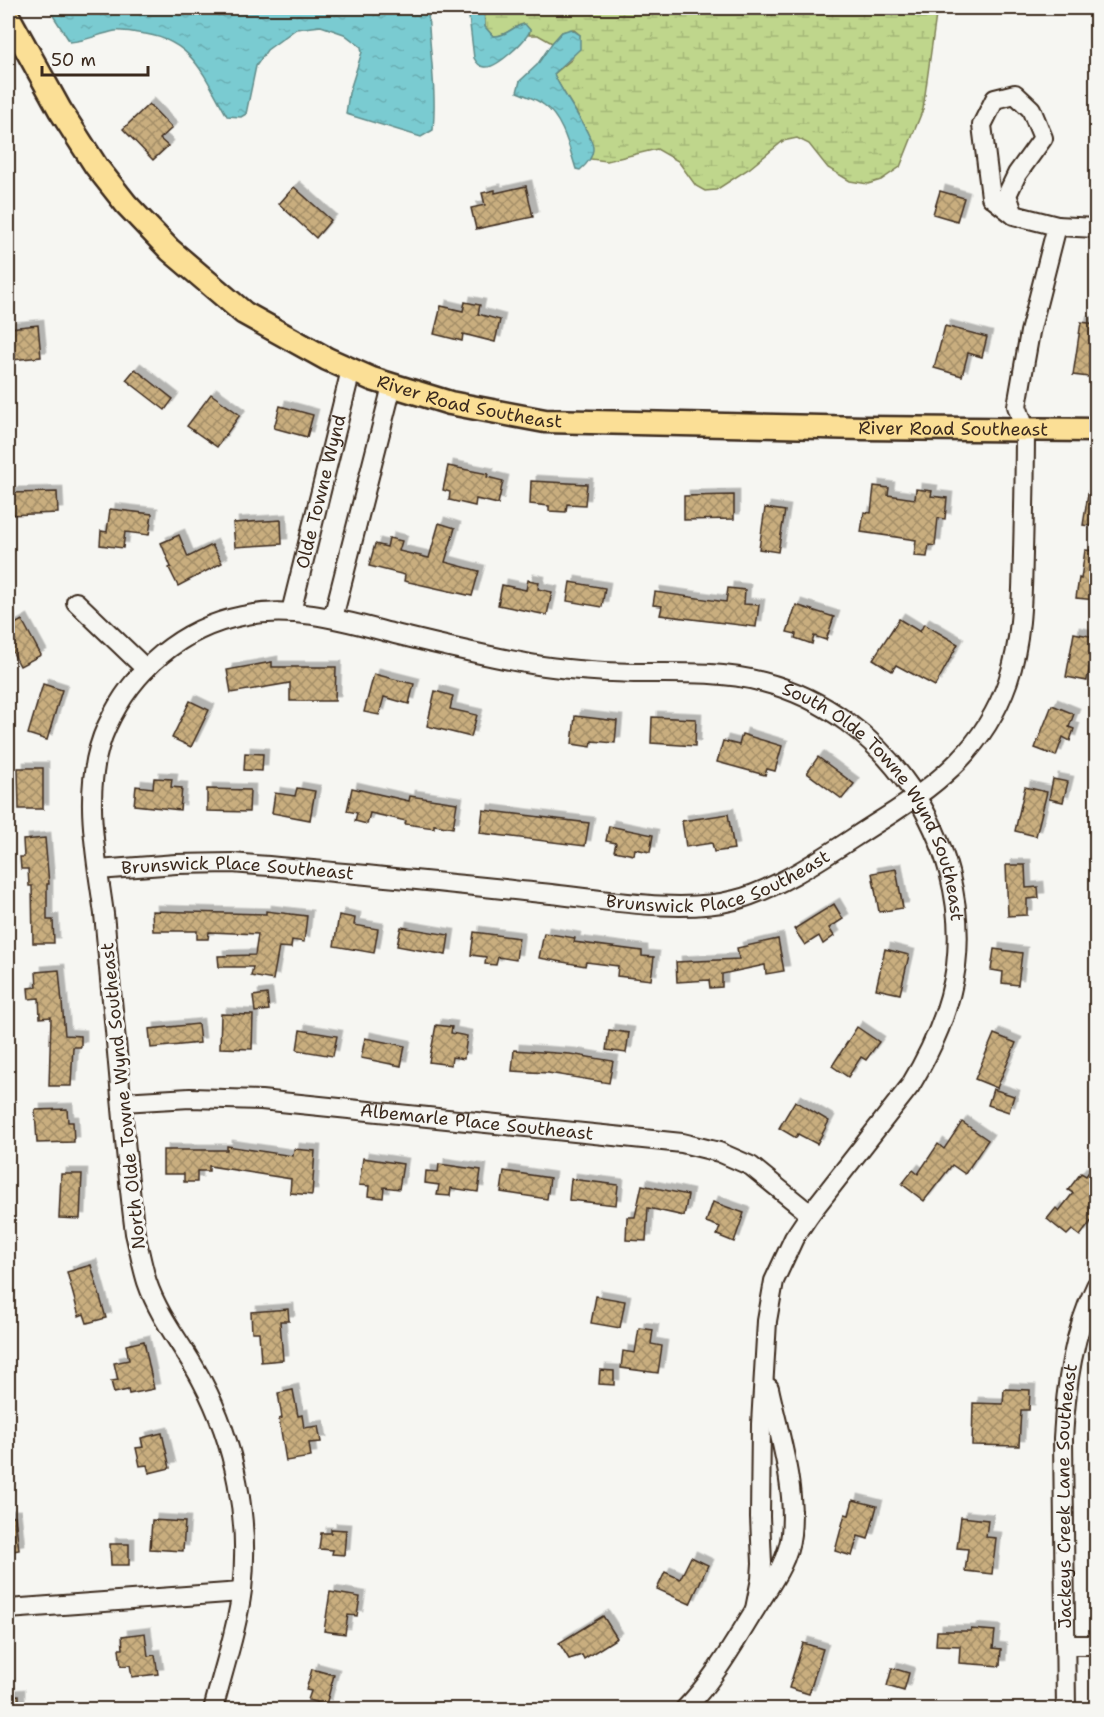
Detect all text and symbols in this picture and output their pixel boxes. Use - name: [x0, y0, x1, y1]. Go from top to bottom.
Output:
- scale bar: [42, 39, 148, 77]
- text: 50 m: [51, 48, 96, 72]
- street label: River Road Southeast: [374, 369, 563, 433]
- street label: Olde Towne Wynd: [290, 412, 352, 571]
- street label: River Road Southeast: [858, 416, 1048, 442]
- street label: South Olde Towne Wynd Southeast: [779, 677, 969, 922]
- street label: Brunswick Place Southeast: [605, 844, 834, 918]
- street label: Brunswick Place Southeast: [120, 851, 355, 886]
- street label: North Olde Towne Wynd Southeast: [95, 941, 151, 1251]
- street label: Albemarle Place Southeast: [359, 1098, 595, 1146]
- street label: Jackeys Creek Lane Southeast: [1051, 1362, 1083, 1629]

